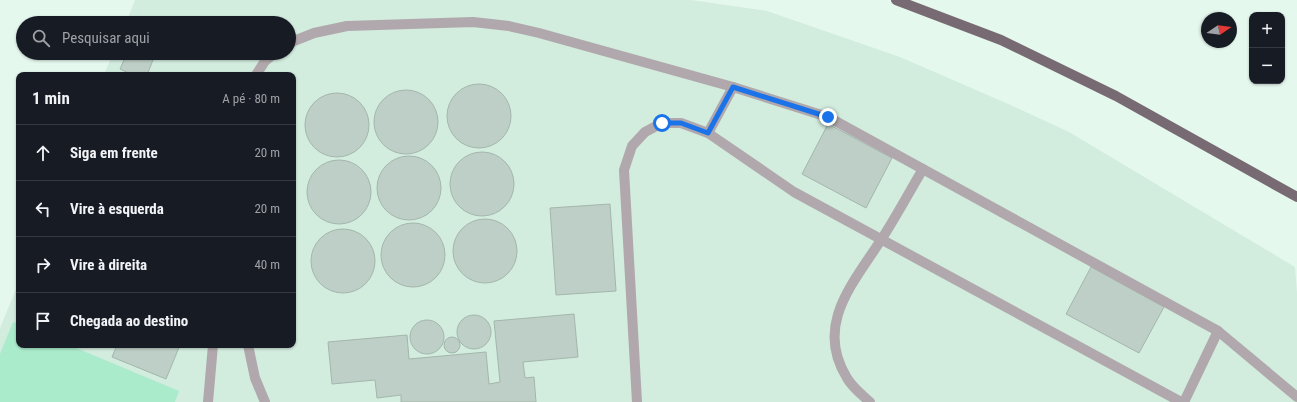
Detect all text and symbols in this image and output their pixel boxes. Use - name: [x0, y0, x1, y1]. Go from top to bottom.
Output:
- north arrow: [1201, 12, 1237, 48]
- map controls: [1249, 12, 1285, 84]
- button: +: [1249, 12, 1285, 48]
- search box: [16, 16, 296, 60]
- icon: search: [30, 27, 52, 49]
- text: Pesquisar aqui: [62, 29, 150, 47]
- button: −: [1249, 48, 1285, 84]
- text: 1 min: [32, 88, 70, 108]
- text: A pé · 80 m: [222, 91, 280, 106]
- route end: [819, 108, 837, 126]
- route start: [653, 114, 671, 132]
- icon: ahead: [32, 142, 54, 164]
- text: Siga em frente: [70, 144, 158, 162]
- text: 20 m: [254, 145, 280, 160]
- icon: left: [32, 198, 54, 220]
- text: Vire à esquerda: [70, 200, 164, 218]
- text: 20 m: [254, 201, 280, 216]
- icon: right: [32, 254, 54, 276]
- text: Vire à direita: [70, 256, 147, 274]
- text: 40 m: [254, 257, 280, 272]
- icon: arrive: [32, 310, 54, 332]
- text: Chegada ao destino: [70, 312, 188, 330]

